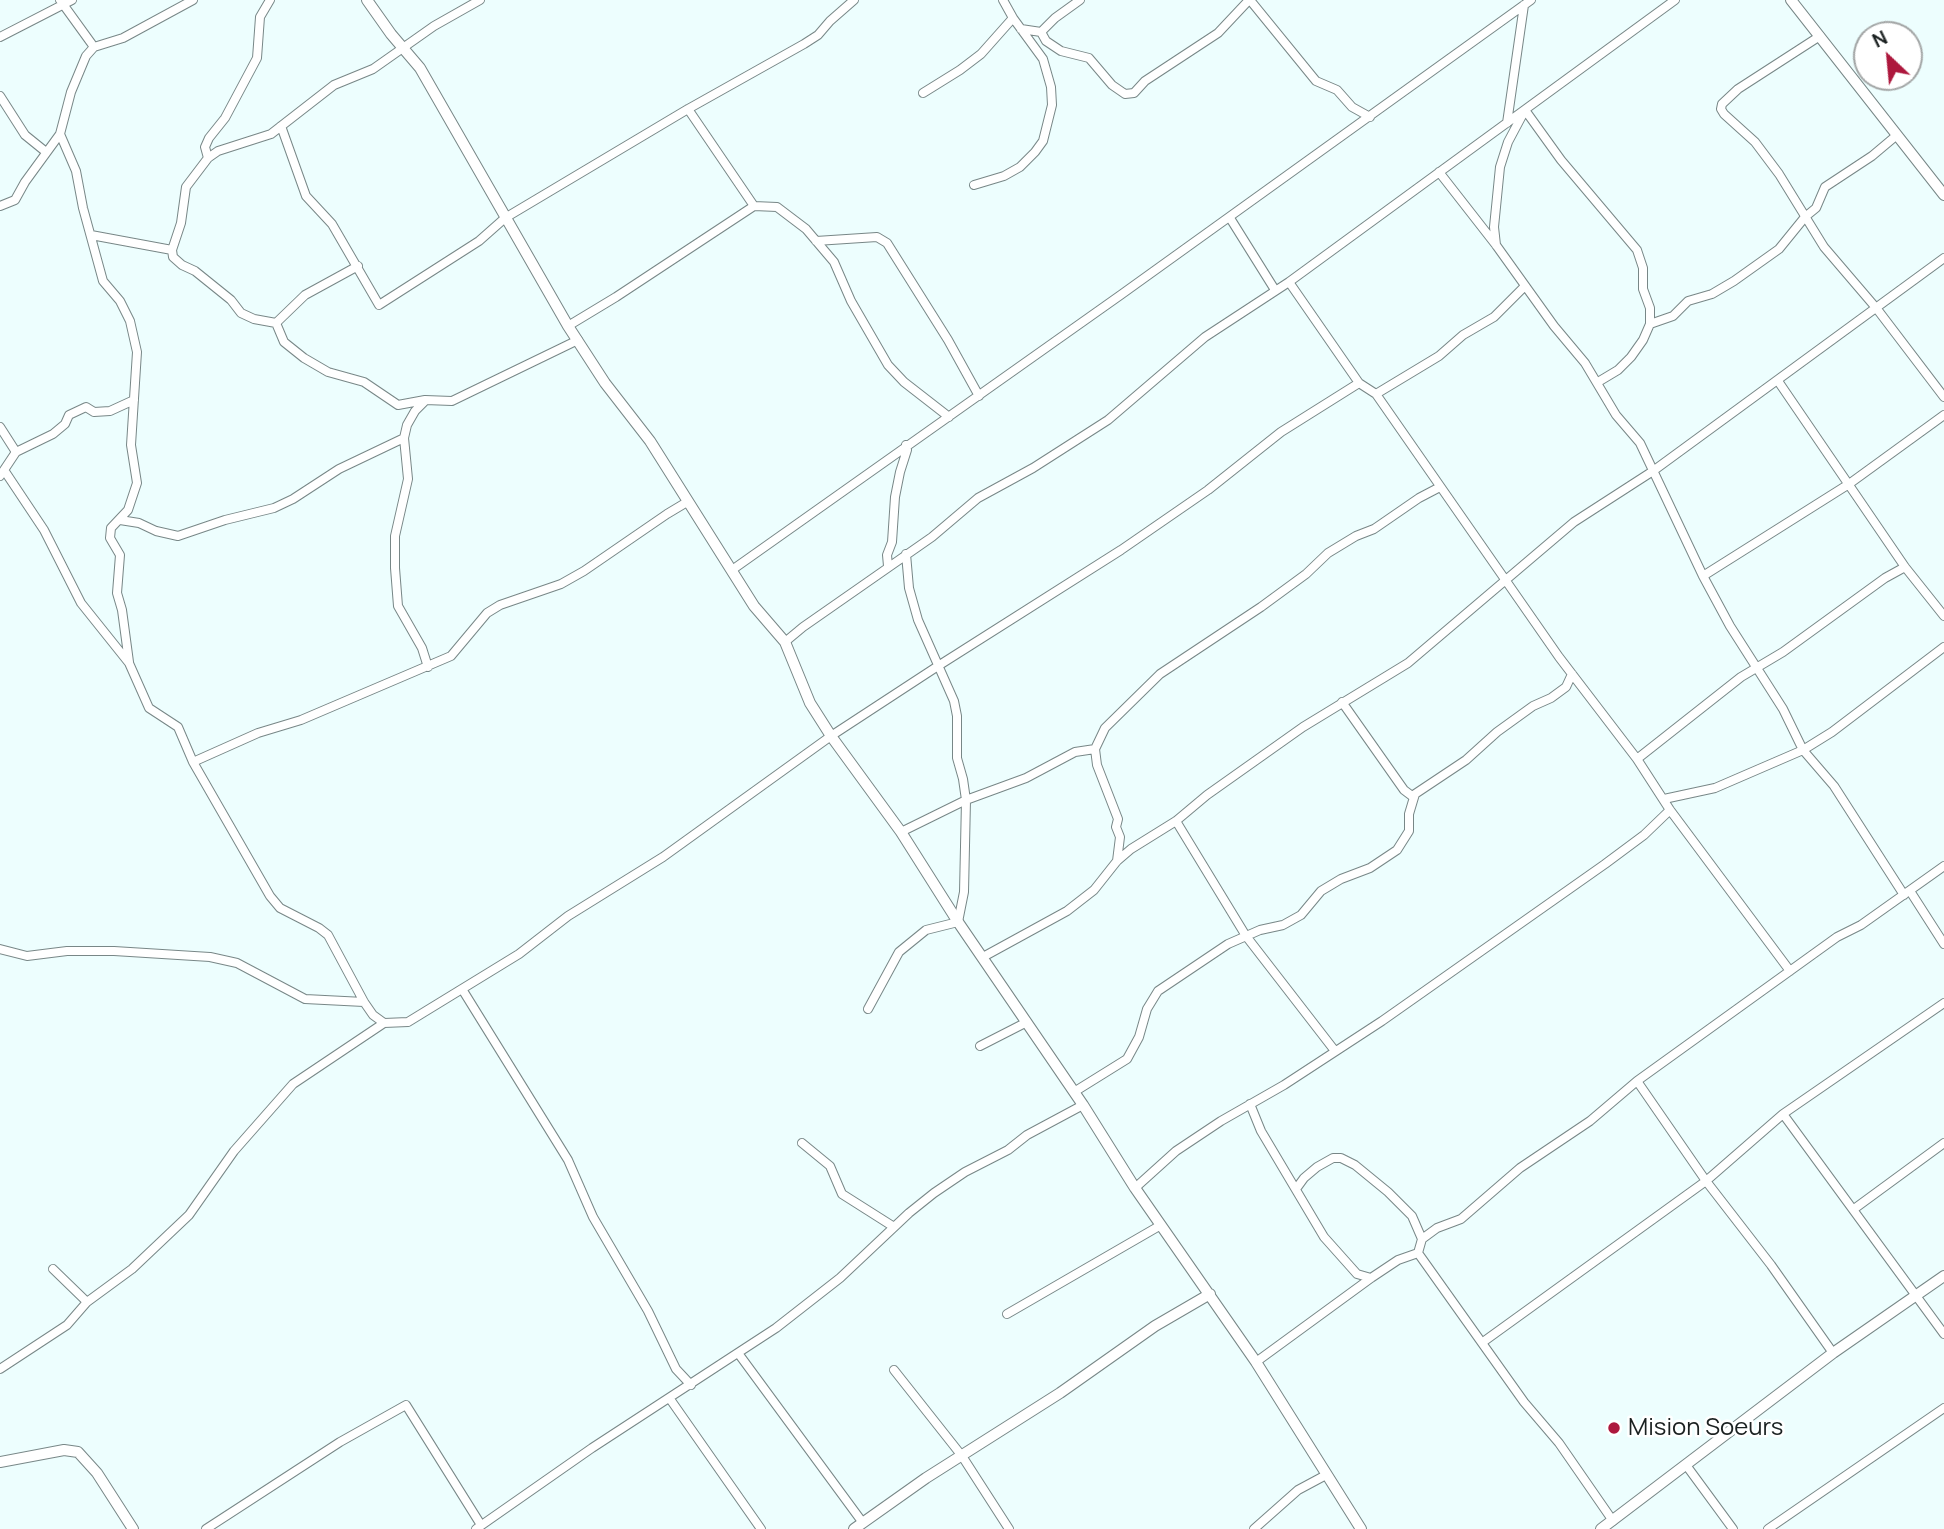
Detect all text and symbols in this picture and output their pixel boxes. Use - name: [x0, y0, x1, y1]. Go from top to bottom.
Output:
- north arrow: [1853, 21, 1923, 91]
- text: N: [1868, 24, 1892, 54]
- place label: Mision Soeurs: [1628, 1414, 1783, 1442]
- marker: Mision Soeurs: [1606, 1420, 1622, 1436]

